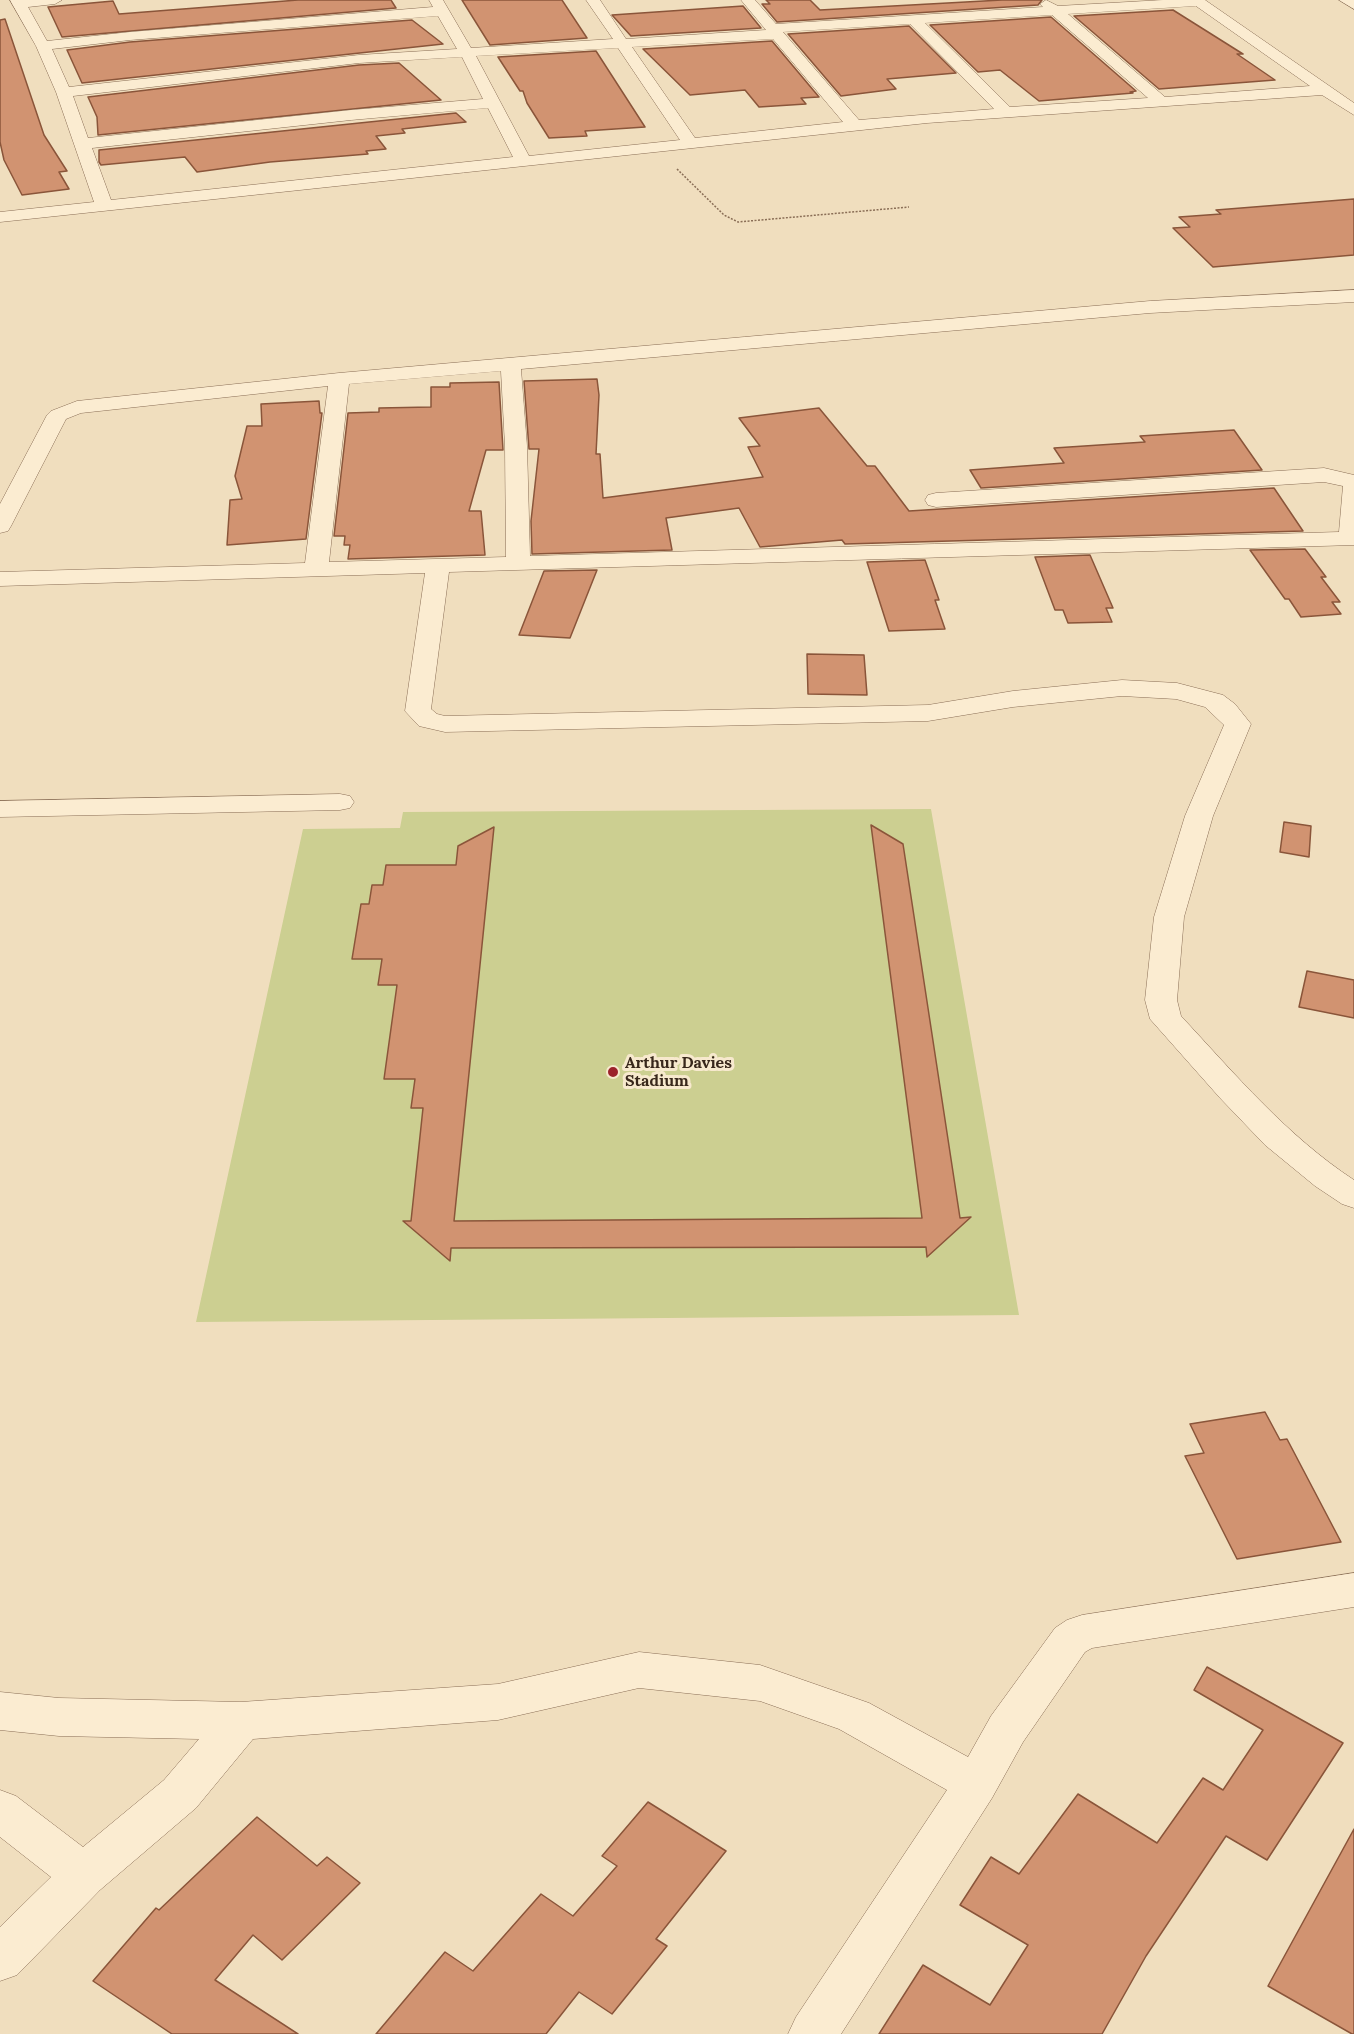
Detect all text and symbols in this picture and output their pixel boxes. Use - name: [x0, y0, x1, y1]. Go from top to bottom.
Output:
- place label: Arthur Davies Stadium: [625, 1053, 732, 1091]
- marker: Arthur Davies Stadium: [606, 1065, 620, 1079]

